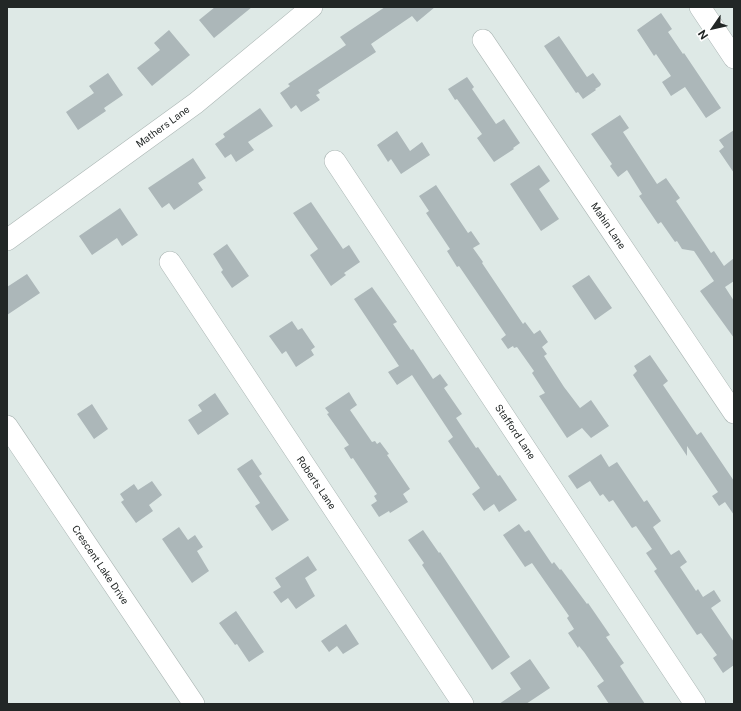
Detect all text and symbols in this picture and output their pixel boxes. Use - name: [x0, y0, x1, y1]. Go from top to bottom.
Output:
- north arrow: [693, 8, 733, 48]
- text: N: [696, 28, 710, 42]
- street label: Mathers Lane: [134, 104, 192, 150]
- street label: Mahin Lane: [588, 200, 628, 252]
- street label: Stafford Lane: [492, 402, 538, 462]
- street label: Roberts Lane: [294, 454, 338, 512]
- street label: Crescent Lake Drive: [69, 523, 131, 607]

